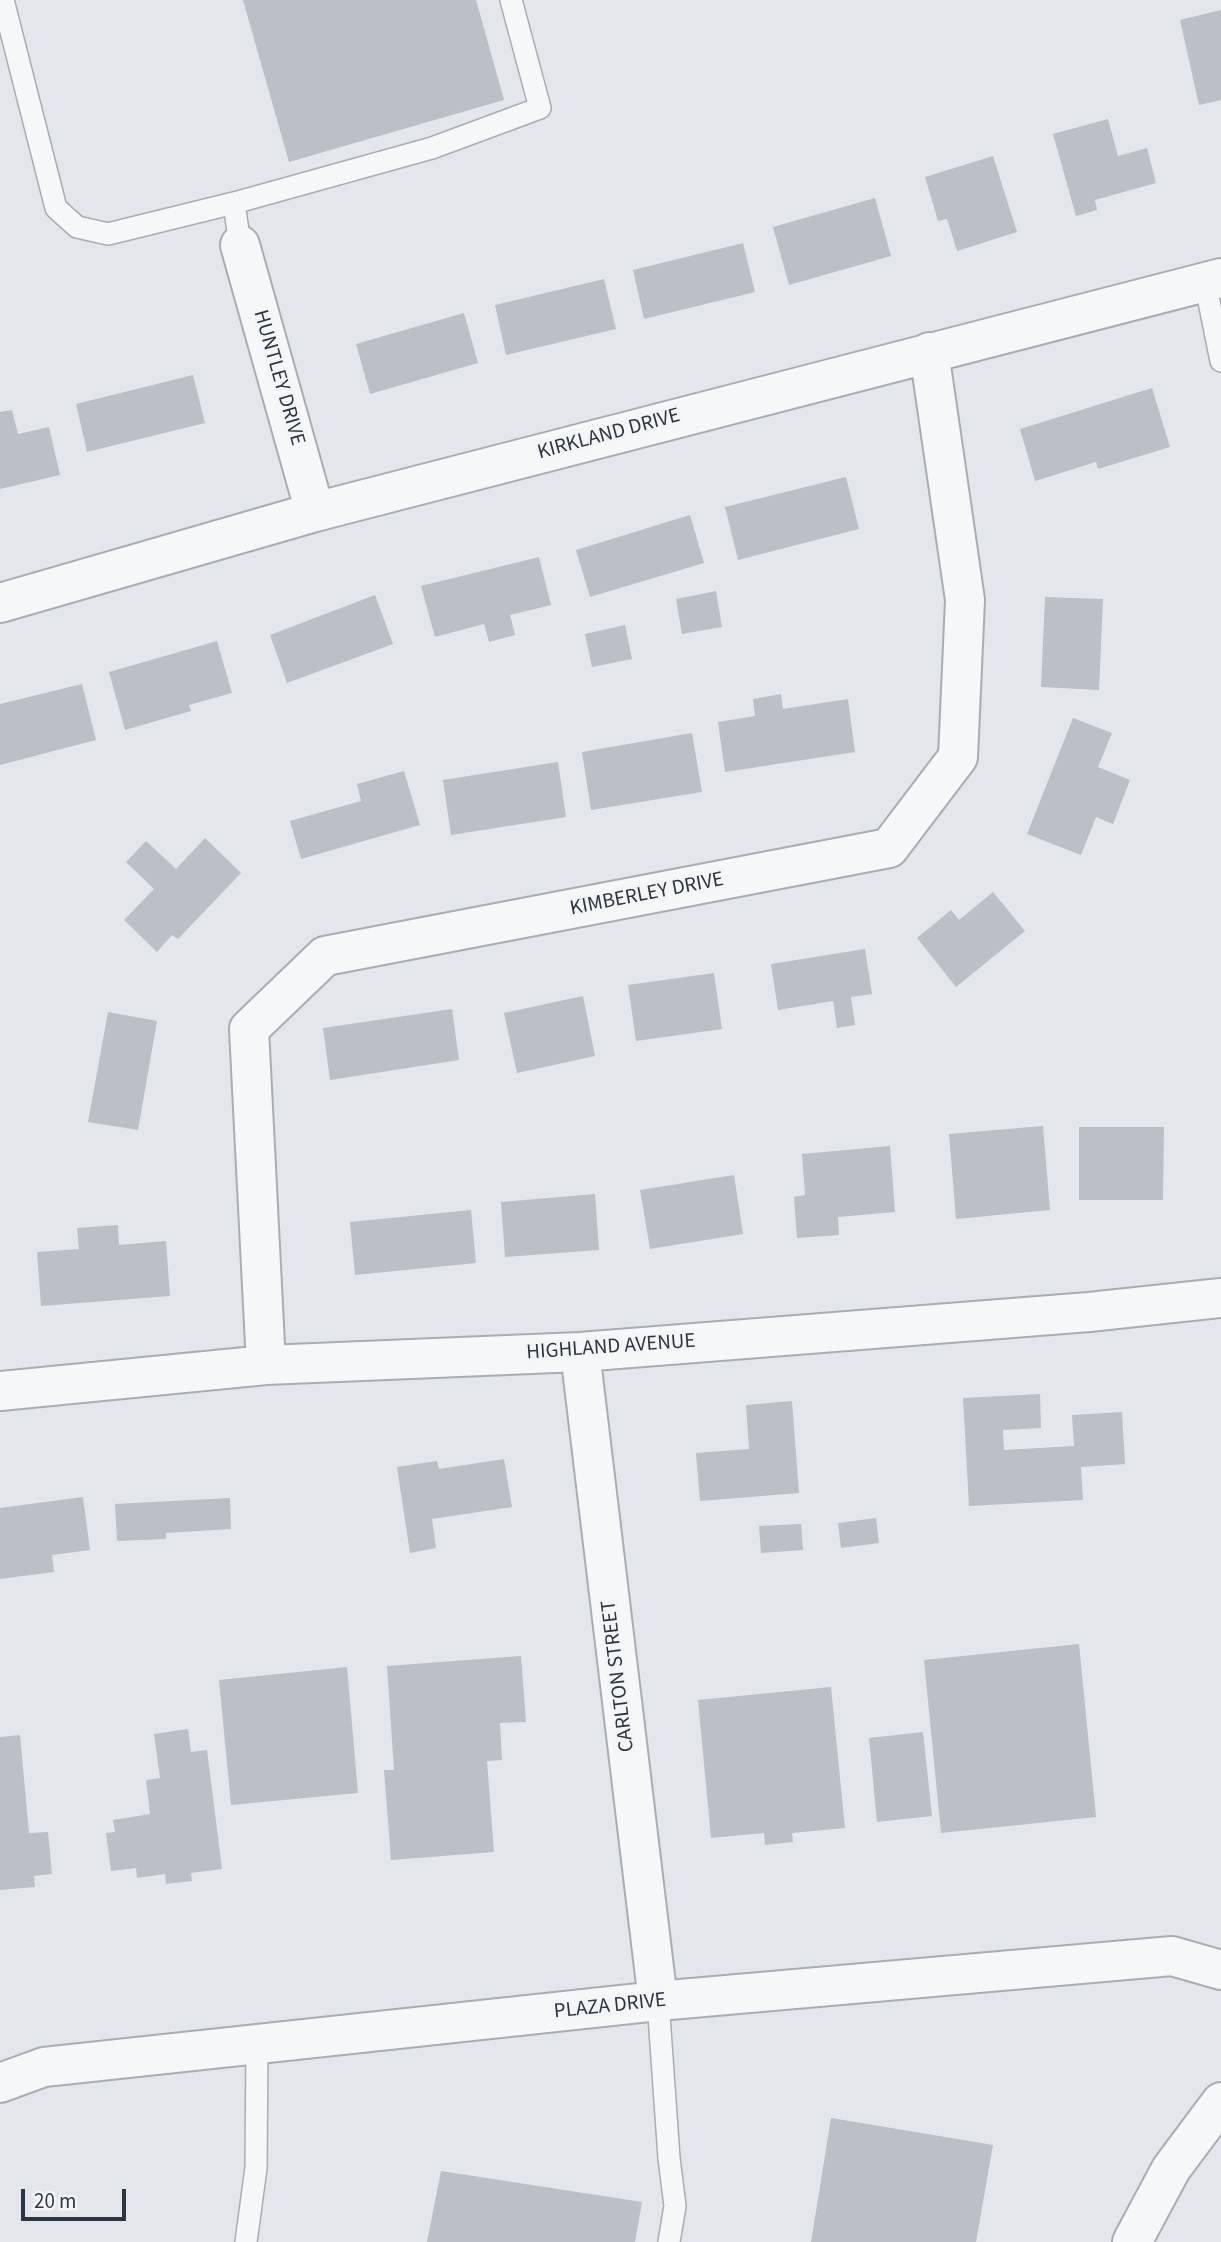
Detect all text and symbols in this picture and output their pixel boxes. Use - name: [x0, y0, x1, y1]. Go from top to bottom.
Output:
- street label: HUNTLEY DRIVE: [247, 307, 309, 449]
- street label: KIRKLAND DRIVE: [535, 404, 683, 466]
- street label: KIMBERLEY DRIVE: [568, 868, 726, 922]
- street label: HIGHLAND AVENUE: [526, 1330, 696, 1366]
- street label: CARLTON STREET: [597, 1599, 641, 1753]
- street label: PLAZA DRIVE: [553, 1989, 667, 2025]
- scale bar: [24, 2176, 130, 2220]
- text: 20 m: [34, 2186, 76, 2216]

